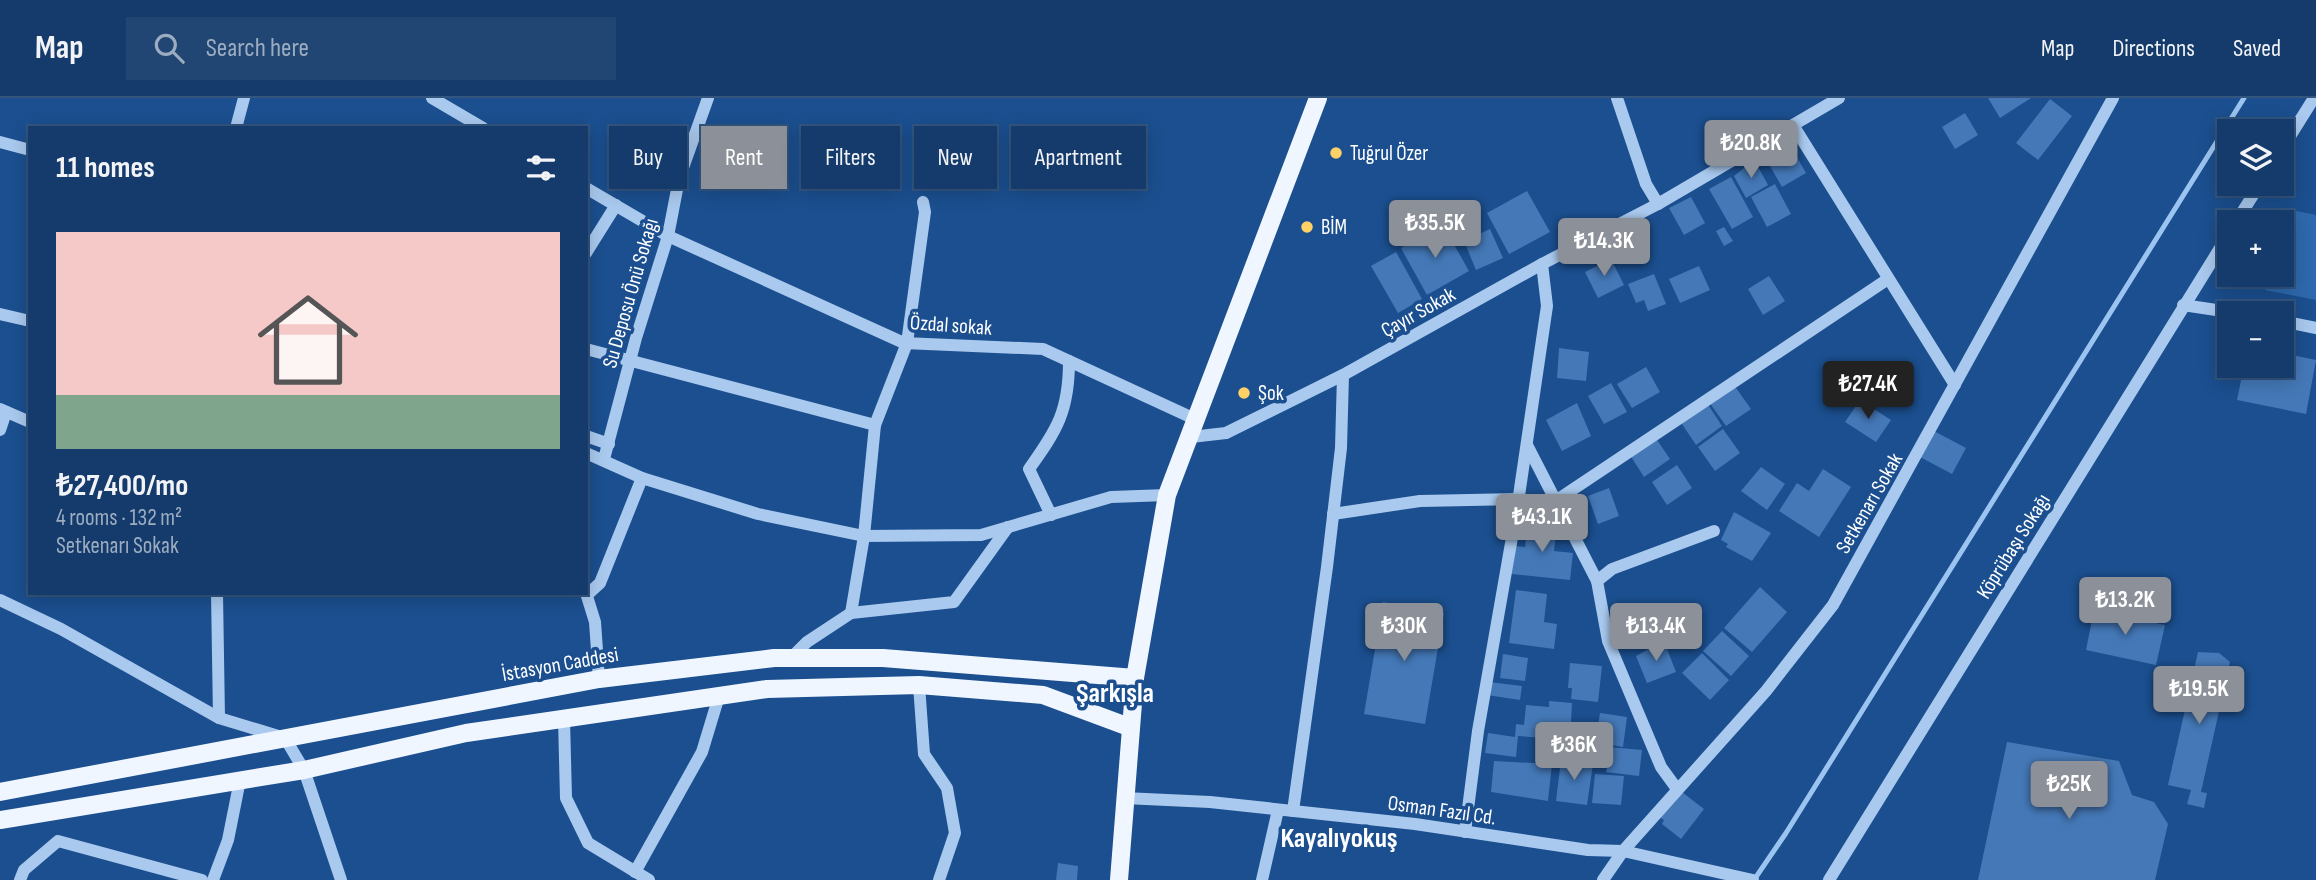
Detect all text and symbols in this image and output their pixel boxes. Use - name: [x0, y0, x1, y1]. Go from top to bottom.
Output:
- search box: [126, 17, 616, 80]
- text: Map: [35, 28, 84, 68]
- icon: search: [150, 29, 188, 67]
- text: Search here: [206, 33, 309, 64]
- text: Map: [2041, 34, 2074, 63]
- text: Directions: [2112, 34, 2195, 63]
- text: Saved: [2233, 34, 2281, 63]
- map controls: [2217, 119, 2294, 378]
- button: layers: [2217, 119, 2294, 196]
- pin: ₺20.8K: [1694, 120, 1808, 180]
- chip: Buy: [609, 126, 687, 189]
- chip: Rent: [701, 126, 787, 189]
- chip: Filters: [801, 126, 900, 189]
- chip: New: [914, 126, 997, 189]
- chip: Apartment: [1011, 126, 1146, 189]
- text: ₺20.8K: [1720, 129, 1782, 157]
- place label: Tuğrul Özer: [1350, 141, 1428, 166]
- marker: Tuğrul Özer: [1328, 145, 1344, 161]
- icon: filters: [522, 149, 560, 187]
- text: 11 homes: [56, 150, 155, 186]
- pin: ₺35.5K: [1378, 200, 1492, 260]
- text: ₺35.5K: [1405, 209, 1465, 237]
- button: +: [2217, 210, 2294, 287]
- street label: Su Deposu Önü Sokağı: [597, 215, 664, 371]
- place label: BİM: [1321, 215, 1347, 240]
- pin: ₺14.3K: [1547, 218, 1661, 278]
- marker: BİM: [1299, 219, 1315, 235]
- text: ₺14.3K: [1574, 227, 1634, 255]
- icon: home: [245, 277, 371, 403]
- street label: Çayır Sokak: [1377, 282, 1460, 343]
- button: −: [2217, 301, 2294, 378]
- street label: Özdal sokak: [909, 310, 993, 341]
- pin: ₺27.4K: [1811, 362, 1925, 421]
- text: ₺27.4K: [1839, 370, 1897, 398]
- place label: Şok: [1258, 381, 1284, 406]
- marker: Şok: [1236, 385, 1252, 401]
- street label: Setkenarı Sokak: [1831, 448, 1908, 558]
- text: ₺27,400/mo: [56, 468, 188, 504]
- street label: Köprübaşı Sokağı: [1971, 489, 2056, 603]
- pin: ₺43.1K: [1485, 494, 1599, 554]
- text: ₺43.1K: [1512, 503, 1572, 531]
- text: 4 rooms · 132 m²: [56, 504, 182, 532]
- text: Setkenarı Sokak: [56, 532, 179, 560]
- pin: ₺13.2K: [2068, 578, 2182, 637]
- text: ₺13.2K: [2095, 586, 2155, 614]
- pin: ₺30K: [1363, 603, 1445, 663]
- pin: ₺13.4K: [1599, 603, 1713, 663]
- text: ₺30K: [1381, 612, 1427, 640]
- text: ₺13.4K: [1626, 612, 1686, 640]
- street label: İstasyon Caddesi: [500, 642, 620, 687]
- pin: ₺19.5K: [2142, 666, 2256, 726]
- text: ₺19.5K: [2169, 675, 2229, 703]
- district label: Şarkışla: [1076, 677, 1154, 710]
- pin: ₺36K: [1533, 722, 1615, 782]
- text: ₺36K: [1551, 731, 1597, 759]
- pin: ₺25K: [2028, 762, 2110, 821]
- text: ₺25K: [2047, 770, 2091, 798]
- street label: Osman Fazıl Cd.: [1386, 791, 1498, 830]
- district label: Kayalıyokuş: [1280, 822, 1398, 855]

